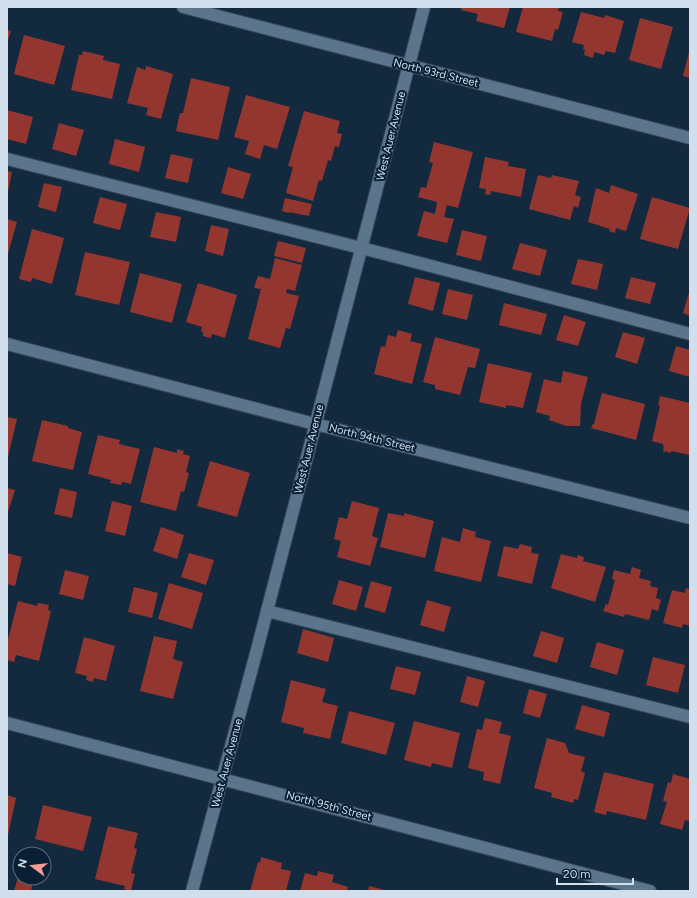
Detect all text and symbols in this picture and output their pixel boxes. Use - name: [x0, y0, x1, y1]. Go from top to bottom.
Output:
- street label: North 93rd Street: [392, 56, 480, 90]
- street label: West Auer Avenue: [374, 90, 408, 182]
- street label: West Auer Avenue: [292, 403, 326, 495]
- street label: North 94th Street: [327, 421, 417, 455]
- street label: West Auer Avenue: [209, 717, 245, 809]
- street label: North 95th Street: [285, 788, 373, 824]
- north arrow: [12, 846, 52, 886]
- text: N: [15, 858, 30, 869]
- scale bar: [557, 860, 633, 886]
- text: 20 m: [563, 867, 591, 881]

